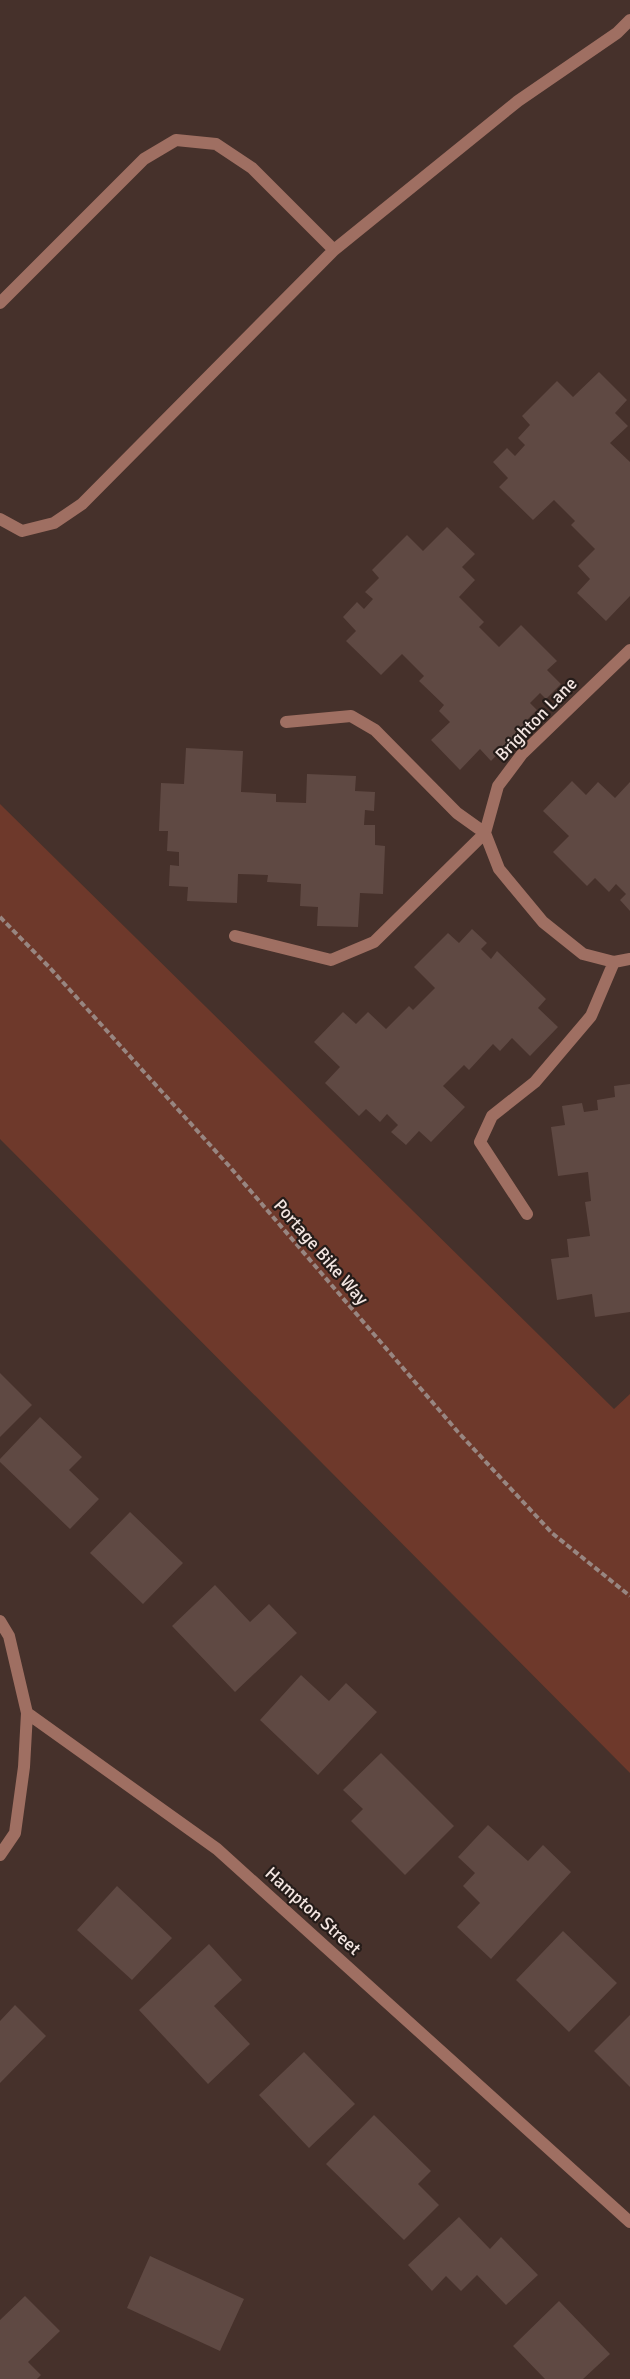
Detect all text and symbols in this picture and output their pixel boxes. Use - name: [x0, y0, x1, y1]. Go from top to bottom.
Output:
- street label: Brighton Lane: [491, 672, 581, 766]
- street label: Portage Bike Way: [269, 1194, 373, 1310]
- street label: Hampton Street: [261, 1862, 365, 1960]

